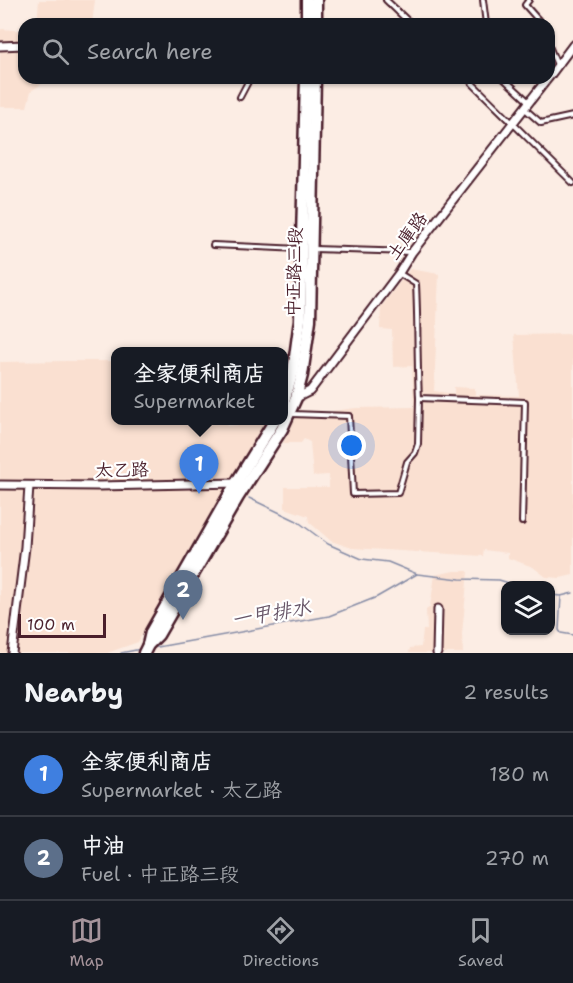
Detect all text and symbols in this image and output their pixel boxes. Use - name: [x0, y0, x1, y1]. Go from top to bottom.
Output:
- search box: [18, 18, 555, 84]
- icon: search: [39, 35, 72, 68]
- text: Search here: [87, 37, 213, 66]
- street label: 土庫路: [381, 207, 433, 265]
- street label: 中正路三段: [280, 227, 308, 317]
- popup: [111, 347, 288, 425]
- text: 全家便利商店: [133, 359, 266, 388]
- text: Supermarket: [133, 388, 255, 414]
- your location: [337, 431, 366, 460]
- pin: 1: [180, 444, 218, 494]
- street label: 太乙路: [95, 458, 149, 482]
- pin: 2: [164, 570, 202, 620]
- map controls: [501, 581, 555, 635]
- button: layers: [501, 581, 555, 635]
- water label: 一甲排水: [229, 593, 314, 633]
- scale bar: [18, 611, 106, 638]
- text: 100 m: [27, 614, 75, 635]
- text: Nearby: [24, 675, 123, 710]
- text: 2 results: [463, 679, 549, 705]
- text: 全家便利商店: [81, 747, 213, 776]
- text: 1: [39, 761, 48, 787]
- text: 180 m: [489, 761, 549, 787]
- text: Supermarket · 太乙路: [81, 777, 282, 803]
- text: 中油: [81, 831, 125, 860]
- text: 2: [37, 845, 51, 871]
- text: 270 m: [485, 845, 549, 871]
- text: Fuel · 中正路三段: [81, 861, 239, 887]
- tab: Map: [70, 914, 104, 971]
- tab: Directions: [243, 914, 319, 971]
- tab: Saved: [458, 914, 504, 971]

